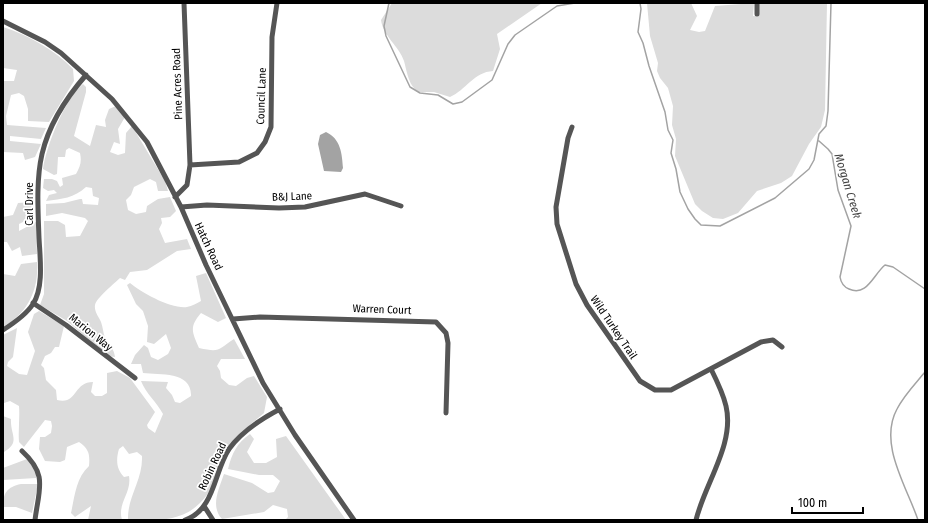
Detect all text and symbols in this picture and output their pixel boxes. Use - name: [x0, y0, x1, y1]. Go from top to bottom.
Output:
- street label: Pine Acres Road: [170, 48, 185, 120]
- street label: Council Lane: [254, 67, 269, 125]
- water label: Morgan Creek: [831, 152, 865, 220]
- street label: Carl Drive: [23, 182, 36, 226]
- street label: B&J Lane: [272, 189, 312, 204]
- street label: Hatch Road: [192, 220, 225, 272]
- street label: Wild Turkey Trail: [588, 293, 640, 362]
- street label: Warren Court: [352, 302, 412, 317]
- street label: Marion Way: [66, 311, 115, 354]
- street label: Robin Road: [196, 440, 229, 492]
- scale bar: [792, 489, 863, 515]
- text: 100 m: [798, 496, 827, 510]

